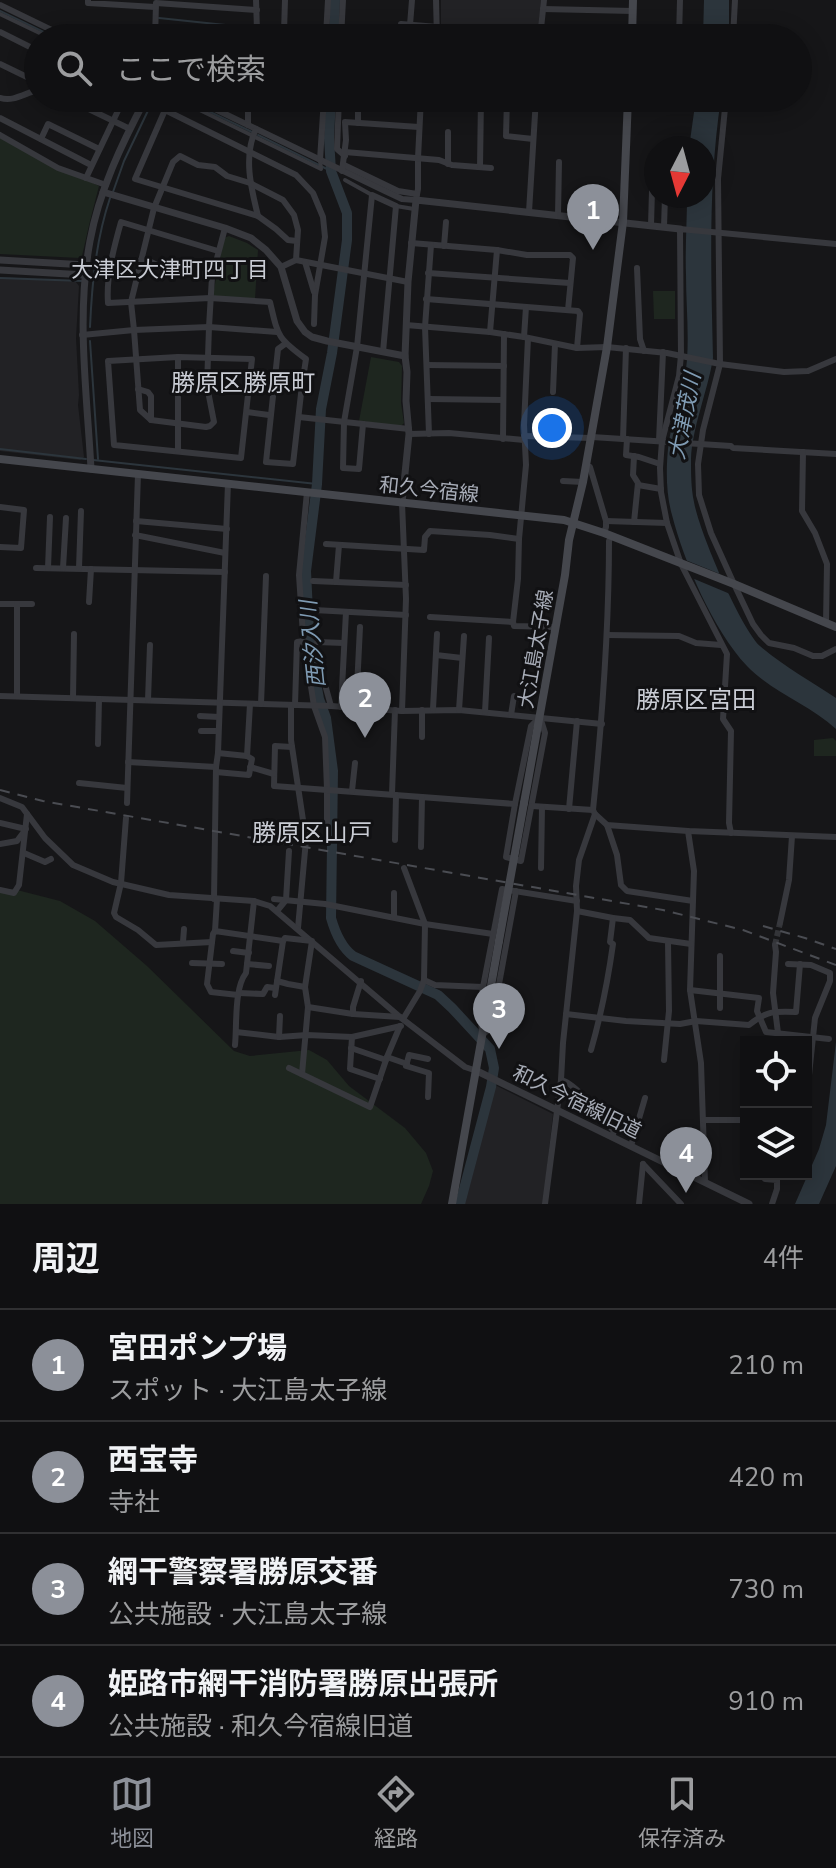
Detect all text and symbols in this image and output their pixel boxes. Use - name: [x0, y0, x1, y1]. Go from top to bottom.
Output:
- search box: [24, 24, 812, 112]
- icon: search: [52, 46, 96, 90]
- text: ここで検索: [116, 50, 266, 91]
- north arrow: [644, 136, 716, 208]
- pin: 1: [567, 184, 619, 250]
- district label: 大津区大津町四丁目: [71, 255, 269, 285]
- district label: 勝原区勝原町: [171, 367, 315, 399]
- water label: 大津茂川: [662, 368, 709, 462]
- your location: [532, 408, 572, 448]
- street label: 和久今宿線: [378, 471, 480, 509]
- street label: 大江島太子線: [512, 588, 560, 710]
- water label: 西汐入川: [293, 597, 333, 689]
- pin: 2: [339, 672, 391, 738]
- district label: 勝原区宮田: [636, 684, 756, 716]
- district label: 勝原区山戸: [252, 817, 372, 849]
- pin: 3: [473, 983, 525, 1049]
- map controls: [740, 1036, 812, 1180]
- button: locate: [740, 1036, 812, 1108]
- street label: 和久今宿線旧道: [508, 1059, 646, 1145]
- button: layers: [740, 1108, 812, 1180]
- pin: 4: [660, 1127, 712, 1193]
- text: 周辺: [32, 1236, 100, 1282]
- text: 4件: [762, 1241, 804, 1276]
- text: 宮田ポンプ場: [108, 1328, 287, 1369]
- text: 1: [50, 1348, 66, 1383]
- text: 210 m: [728, 1348, 804, 1383]
- text: スポット · 大江島太子線: [108, 1373, 387, 1408]
- text: 西宝寺: [108, 1440, 198, 1481]
- text: 2: [50, 1460, 66, 1495]
- text: 420 m: [728, 1460, 804, 1495]
- text: 寺社: [108, 1485, 160, 1520]
- text: 網干警察署勝原交番: [108, 1552, 378, 1593]
- text: 3: [50, 1572, 66, 1607]
- text: 730 m: [728, 1572, 804, 1607]
- text: 公共施設 · 大江島太子線: [108, 1597, 387, 1632]
- text: 姫路市網干消防署勝原出張所: [108, 1664, 498, 1705]
- text: 4: [50, 1684, 66, 1719]
- text: 910 m: [728, 1684, 804, 1719]
- text: 公共施設 · 和久今宿線旧道: [108, 1709, 413, 1744]
- tab: 地図: [110, 1772, 154, 1854]
- tab: 経路: [374, 1772, 418, 1854]
- tab: 保存済み: [638, 1772, 726, 1854]

